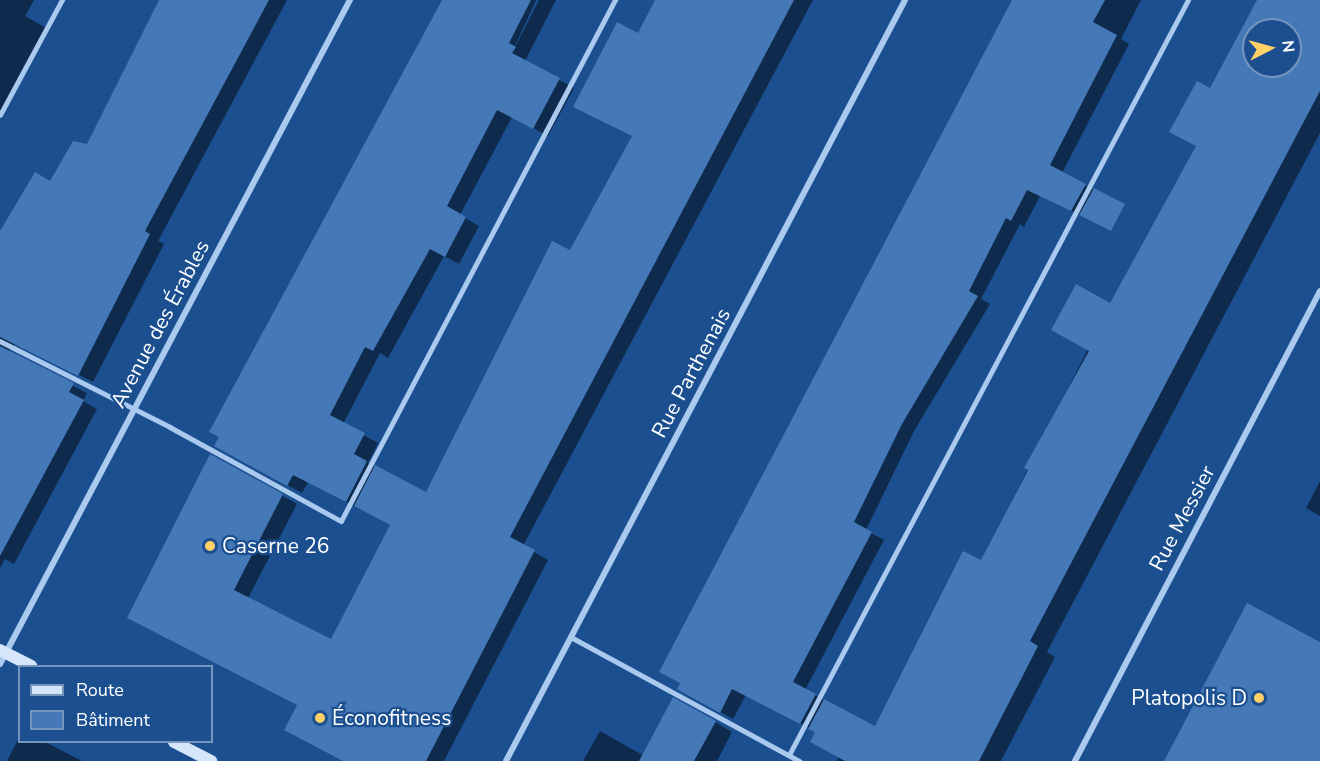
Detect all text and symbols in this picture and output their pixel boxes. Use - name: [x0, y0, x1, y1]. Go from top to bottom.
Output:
- north arrow: [1242, 18, 1302, 78]
- text: N: [1276, 39, 1299, 53]
- street label: Avenue des Érables: [105, 236, 215, 412]
- street label: Rue Parthenais: [646, 304, 736, 442]
- street label: Rue Messier: [1144, 461, 1220, 575]
- place label: Caserne 26: [222, 533, 329, 559]
- marker: Caserne 26: [203, 539, 217, 553]
- legend: [18, 665, 213, 743]
- text: Route: [76, 678, 124, 702]
- place label: Platopolis D: [1131, 685, 1247, 711]
- marker: Platopolis D: [1252, 691, 1266, 705]
- place label: Éconofitness: [332, 705, 451, 731]
- text: Bâtiment: [76, 708, 150, 732]
- marker: Éconofitness: [313, 711, 327, 725]

